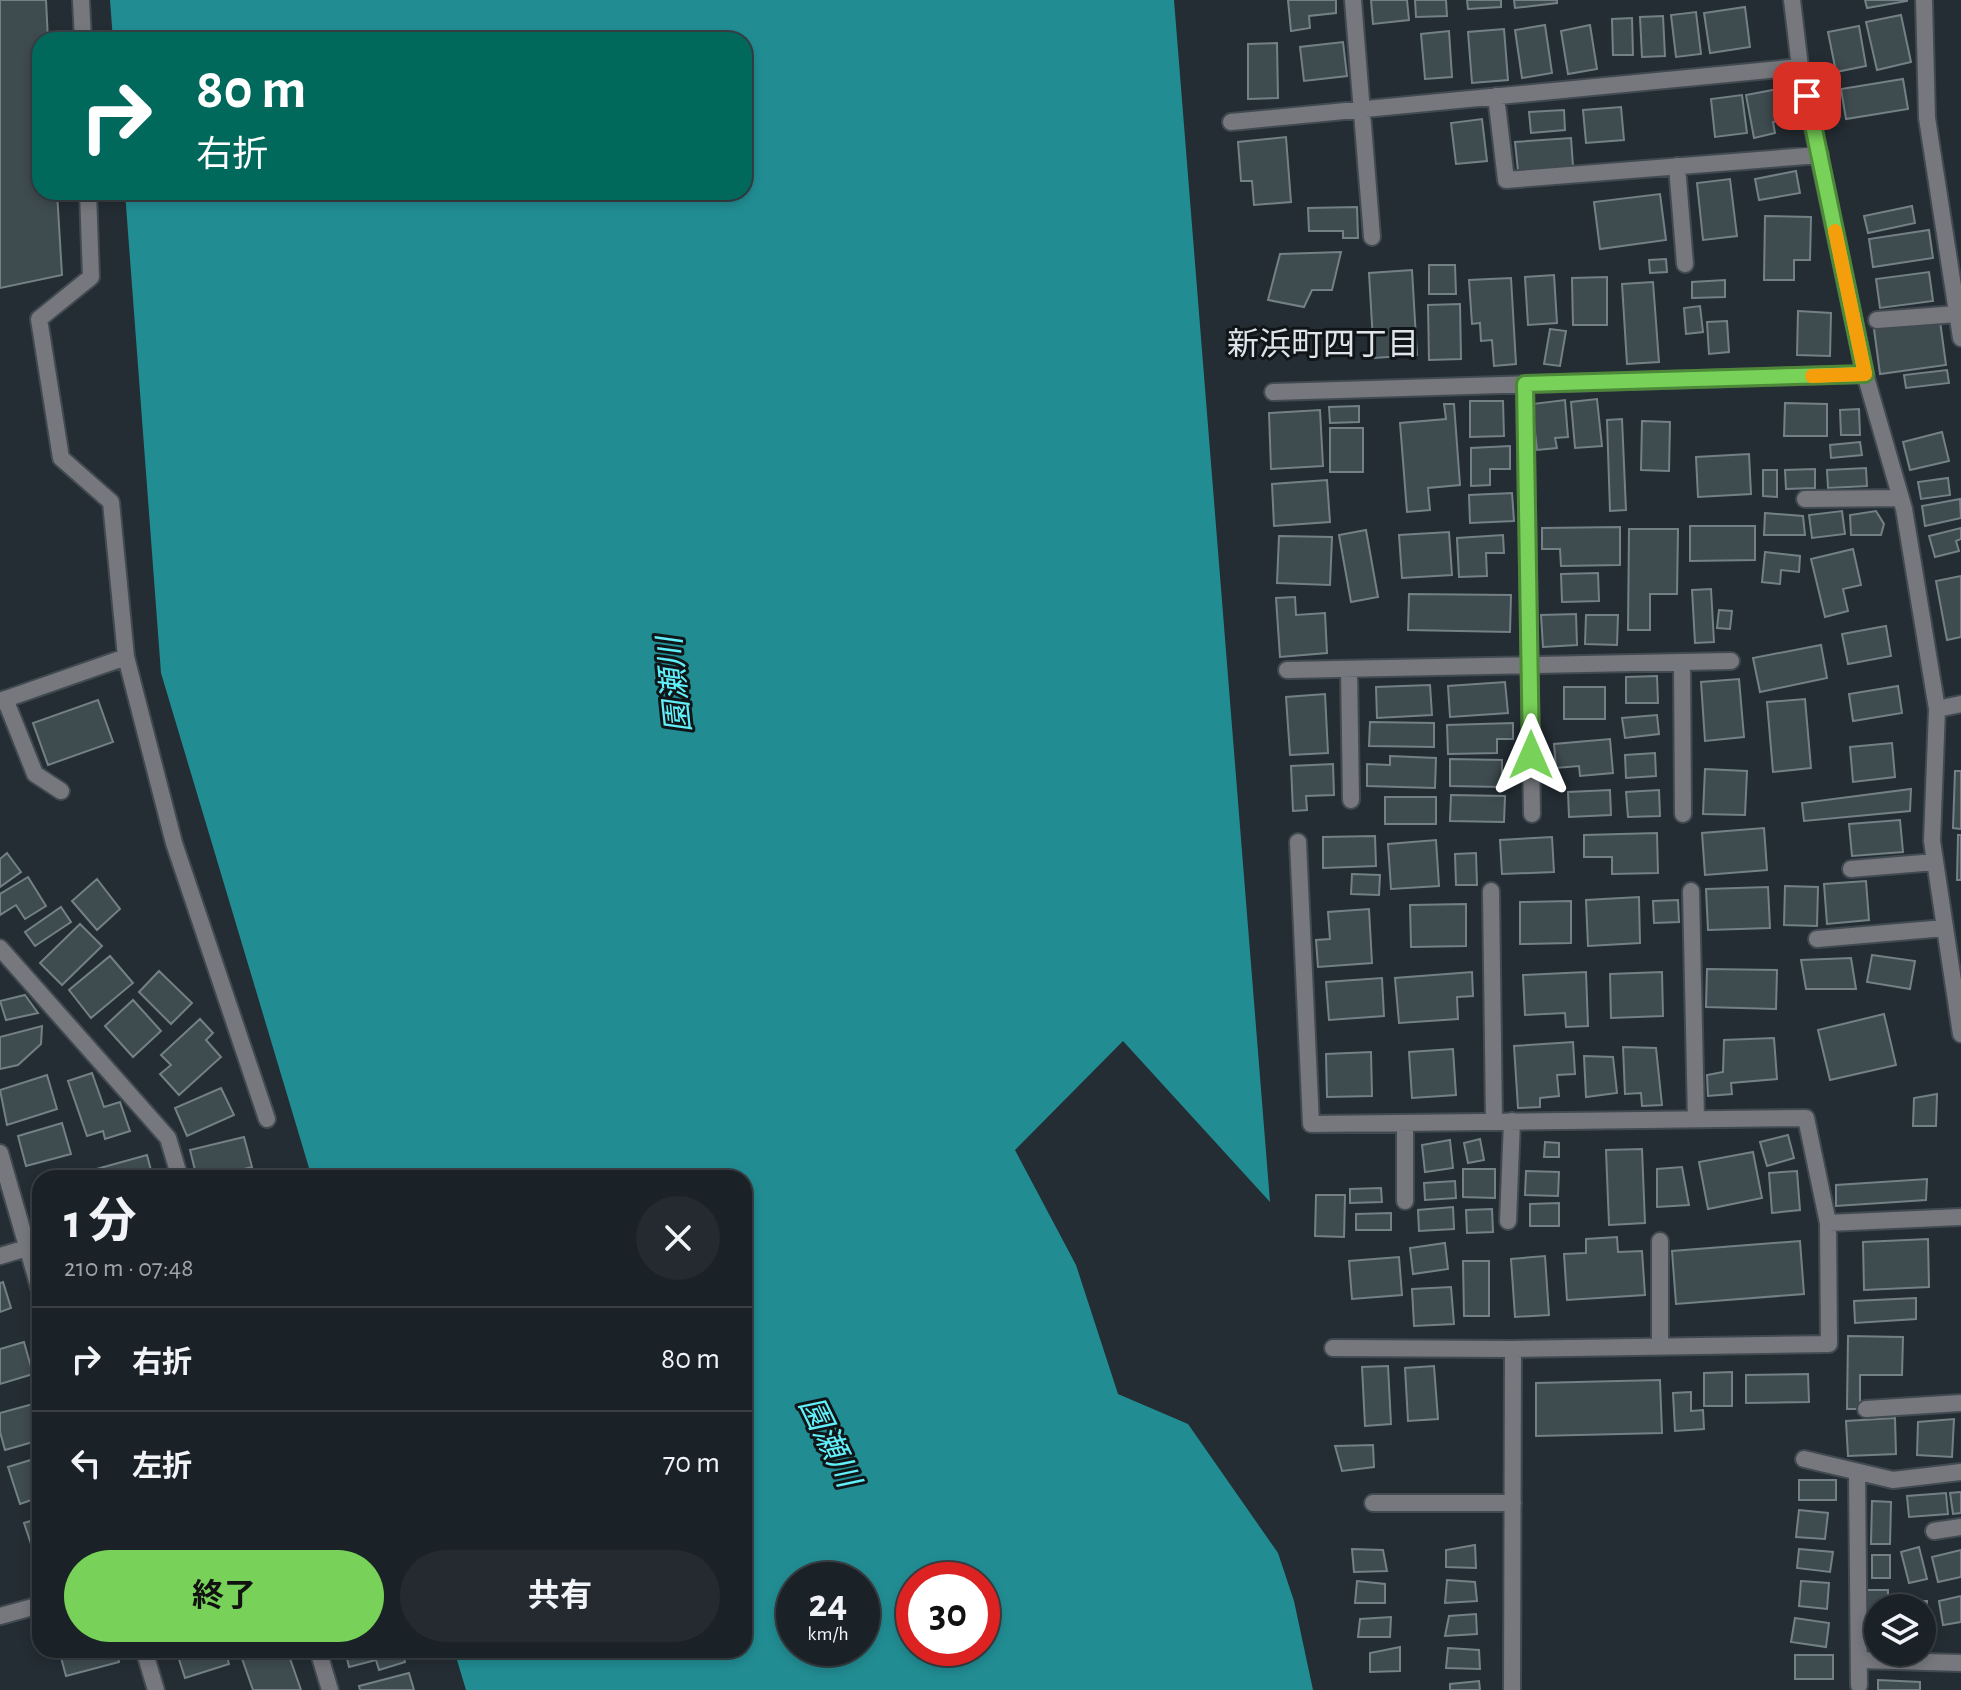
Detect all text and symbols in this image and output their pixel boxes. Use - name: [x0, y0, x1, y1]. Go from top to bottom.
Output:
- text: 80 m: [196, 62, 306, 118]
- pin: [1773, 62, 1841, 130]
- icon: right: [64, 64, 168, 168]
- icon: arrive: [1785, 74, 1829, 118]
- text: 右折: [196, 137, 268, 173]
- district label: 新浜町四丁目: [1227, 328, 1419, 361]
- water label: 園瀬川: [653, 633, 696, 735]
- position arrow: [1489, 713, 1573, 797]
- button: close: [636, 1196, 720, 1280]
- text: 1 分: [64, 1199, 137, 1247]
- text: 210 m · 07:48: [64, 1255, 193, 1281]
- icon: right: [64, 1337, 108, 1381]
- text: 80 m: [661, 1344, 720, 1374]
- text: 右折: [132, 1348, 192, 1378]
- water label: 園瀬川: [794, 1391, 867, 1495]
- icon: left: [64, 1441, 108, 1485]
- text: 70 m: [663, 1448, 720, 1478]
- text: 左折: [132, 1452, 192, 1482]
- button: 終了: [64, 1550, 384, 1642]
- button: 共有: [400, 1550, 720, 1642]
- speed limit sign: 30: [896, 1562, 1000, 1666]
- text: 24: [809, 1584, 847, 1624]
- map controls: [1864, 1594, 1936, 1666]
- button: layers: [1864, 1594, 1936, 1666]
- text: km/h: [807, 1624, 849, 1644]

